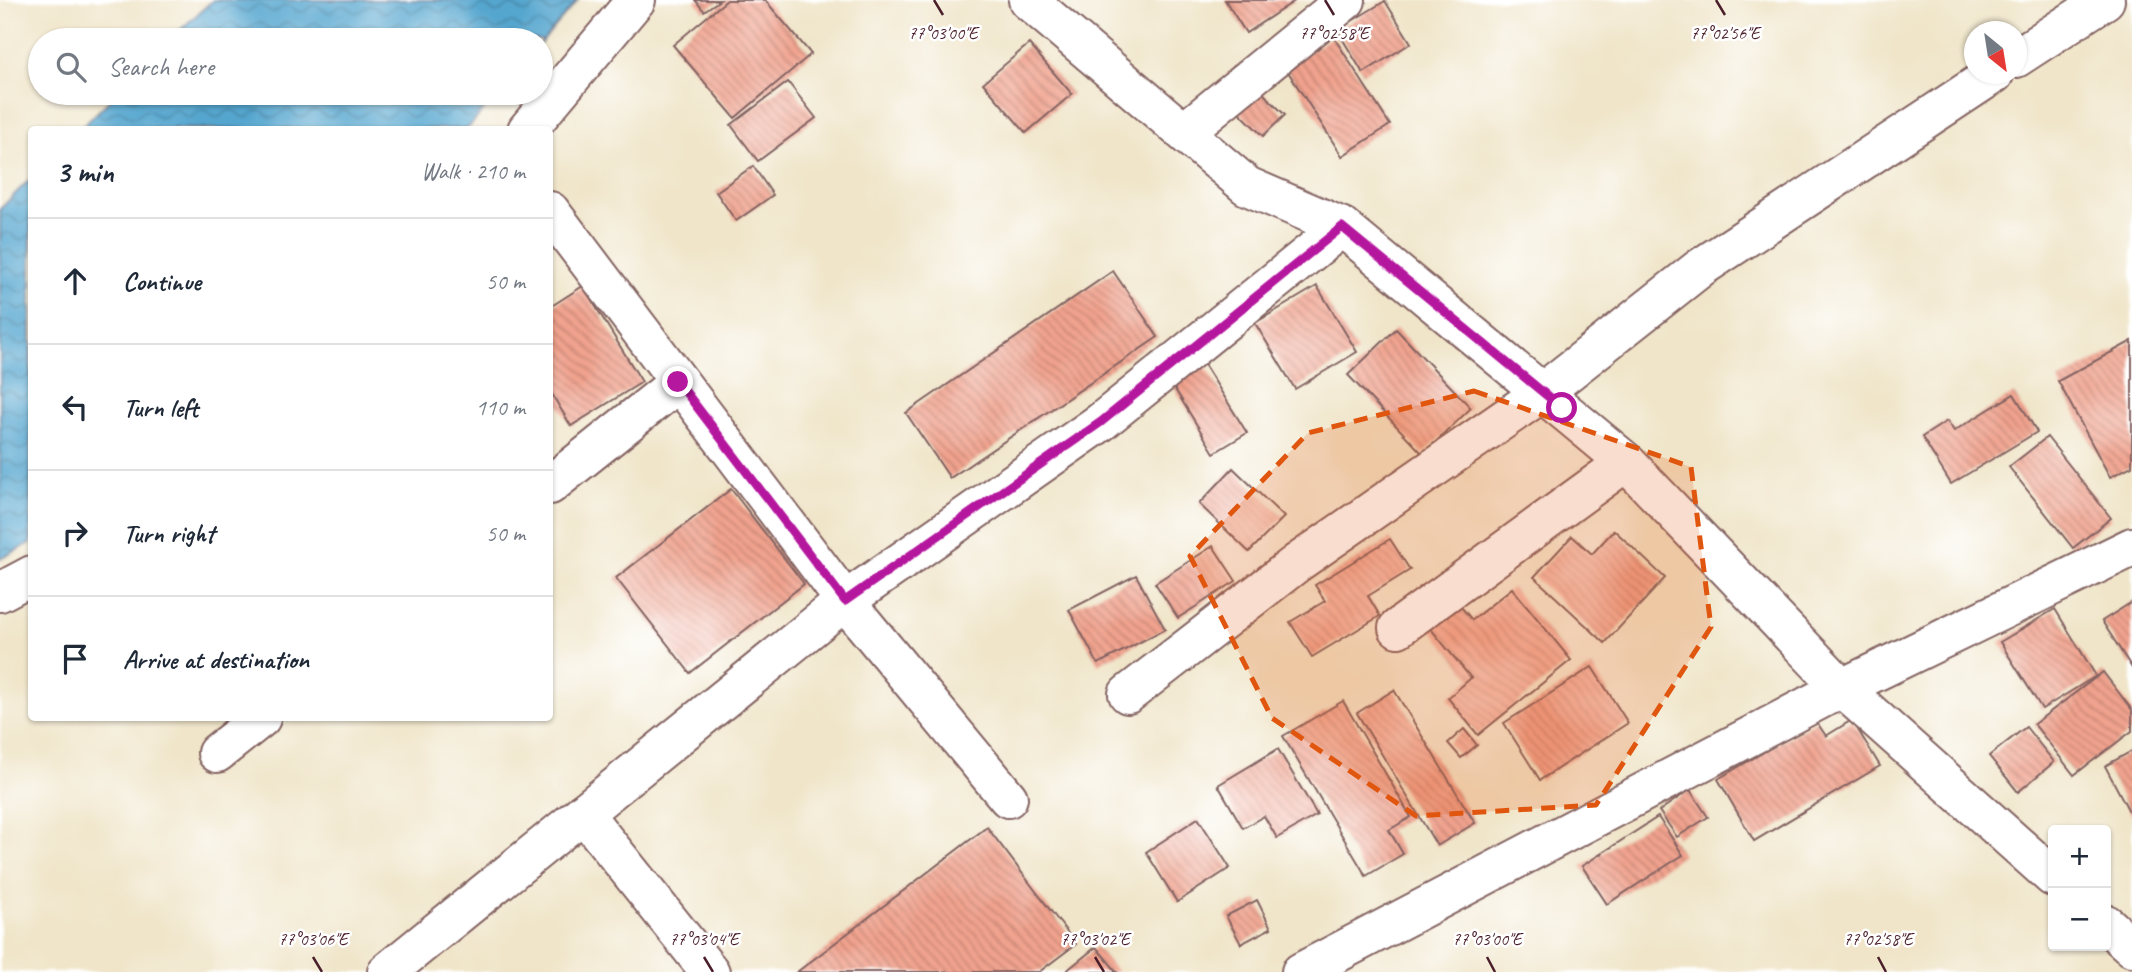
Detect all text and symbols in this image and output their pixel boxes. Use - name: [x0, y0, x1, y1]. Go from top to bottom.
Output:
- north arrow: [1964, 21, 2027, 84]
- text: 77°03'00"E: [908, 22, 980, 44]
- text: 77°02'58"E: [1299, 22, 1371, 44]
- text: 77°02'56"E: [1690, 22, 1762, 44]
- search box: [28, 28, 553, 105]
- icon: search: [52, 48, 90, 86]
- text: Search here: [108, 50, 214, 83]
- text: 3 min: [56, 153, 113, 191]
- text: Walk · 210 m: [421, 157, 525, 186]
- icon: ahead: [56, 262, 94, 300]
- text: Continue: [123, 265, 201, 298]
- text: 50 m: [486, 267, 525, 296]
- route end: [662, 366, 693, 397]
- icon: left: [56, 388, 94, 426]
- text: Turn left: [123, 391, 198, 424]
- route start: [1546, 392, 1577, 423]
- text: 110 m: [476, 393, 525, 422]
- icon: right: [56, 514, 94, 552]
- text: Turn right: [123, 517, 214, 550]
- text: 50 m: [486, 519, 525, 548]
- icon: arrive: [56, 640, 94, 678]
- text: Arrive at destination: [123, 643, 309, 676]
- map controls: [2048, 825, 2111, 951]
- button: +: [2048, 825, 2111, 888]
- button: −: [2048, 888, 2111, 951]
- text: 77°03'06"E: [278, 928, 350, 950]
- text: 77°03'04"E: [669, 928, 741, 950]
- text: 77°03'02"E: [1060, 928, 1132, 950]
- text: 77°03'00"E: [1452, 928, 1524, 950]
- text: 77°02'58"E: [1843, 928, 1915, 950]

